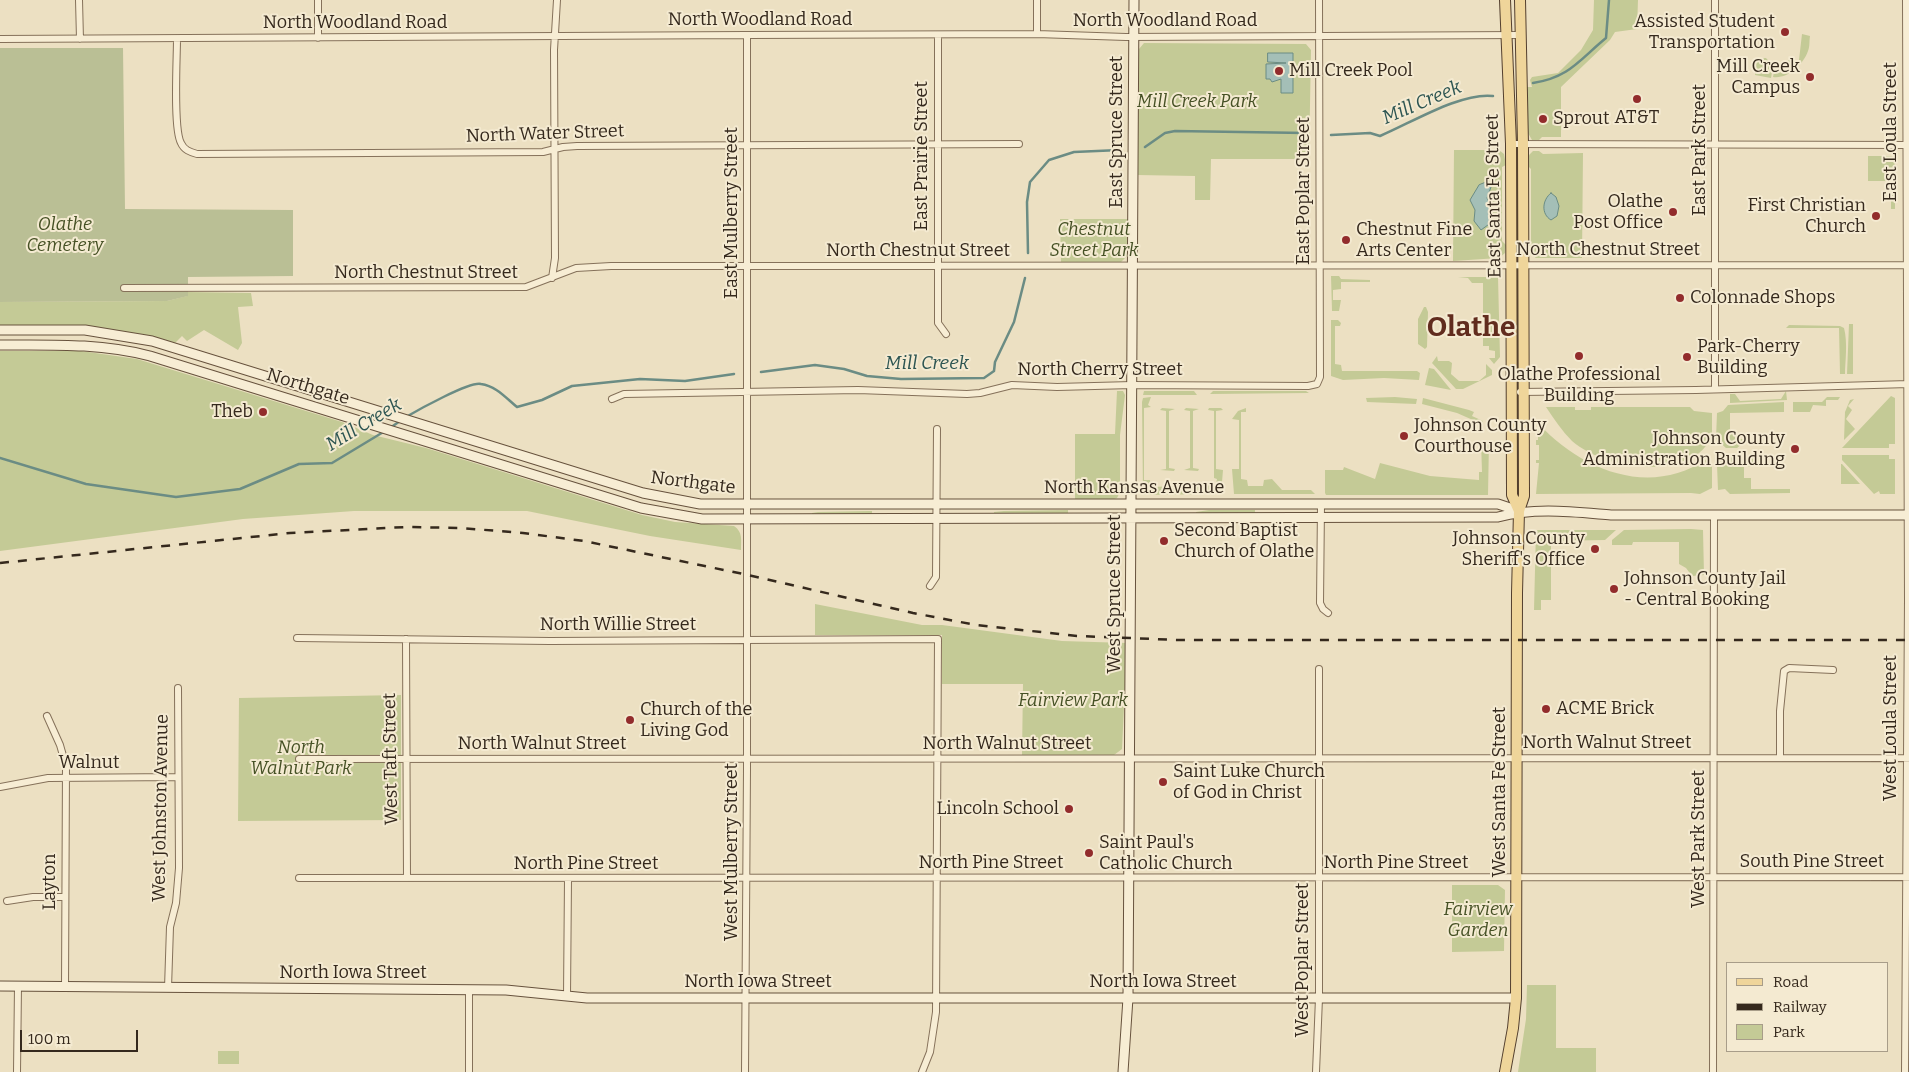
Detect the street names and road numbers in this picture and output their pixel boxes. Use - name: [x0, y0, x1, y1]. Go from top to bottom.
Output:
- street label: North Woodland Road: [668, 9, 852, 31]
- street label: North Woodland Road: [1073, 10, 1257, 32]
- street label: North Woodland Road: [263, 12, 447, 34]
- street label: East Spruce Street: [1106, 56, 1128, 208]
- street label: East Loula Street: [1880, 62, 1902, 202]
- street label: East Prairie Street: [911, 81, 933, 231]
- street label: East Park Street: [1689, 84, 1711, 216]
- street label: East Santa Fe Street: [1482, 114, 1506, 278]
- street label: East Poplar Street: [1293, 117, 1315, 265]
- street label: North Water Street: [465, 120, 625, 148]
- street label: East Mulberry Street: [721, 127, 743, 299]
- street label: North Chestnut Street: [1516, 239, 1700, 261]
- street label: North Chestnut Street: [826, 240, 1010, 262]
- street label: North Chestnut Street: [334, 262, 518, 284]
- street label: North Cherry Street: [1017, 359, 1183, 381]
- street label: Northgate: [264, 364, 352, 410]
- street label: Northgate: [649, 467, 737, 499]
- street label: North Kansas Avenue: [1044, 477, 1224, 499]
- street label: West Spruce Street: [1104, 515, 1126, 673]
- street label: North Willie Street: [540, 614, 696, 636]
- street label: West Loula Street: [1880, 655, 1902, 801]
- street label: West Taft Street: [379, 693, 403, 825]
- street label: West Santa Fe Street: [1489, 707, 1511, 877]
- street label: West Johnston Avenue: [149, 714, 173, 902]
- street label: North Walnut Street: [1523, 732, 1691, 754]
- street label: North Walnut Street: [458, 733, 626, 755]
- street label: North Walnut Street: [923, 733, 1091, 755]
- street label: Walnut: [58, 752, 120, 774]
- street label: West Mulberry Street: [721, 763, 743, 941]
- street label: West Park Street: [1688, 770, 1710, 908]
- street label: South Pine Street: [1740, 851, 1884, 873]
- street label: North Pine Street: [919, 852, 1063, 874]
- street label: North Pine Street: [1324, 852, 1468, 874]
- street label: North Pine Street: [514, 853, 658, 875]
- street label: Layton: [39, 854, 61, 910]
- street label: West Poplar Street: [1292, 883, 1314, 1037]
- street label: North Iowa Street: [279, 962, 427, 984]
- street label: North Iowa Street: [684, 971, 832, 993]
- street label: North Iowa Street: [1089, 971, 1237, 993]

